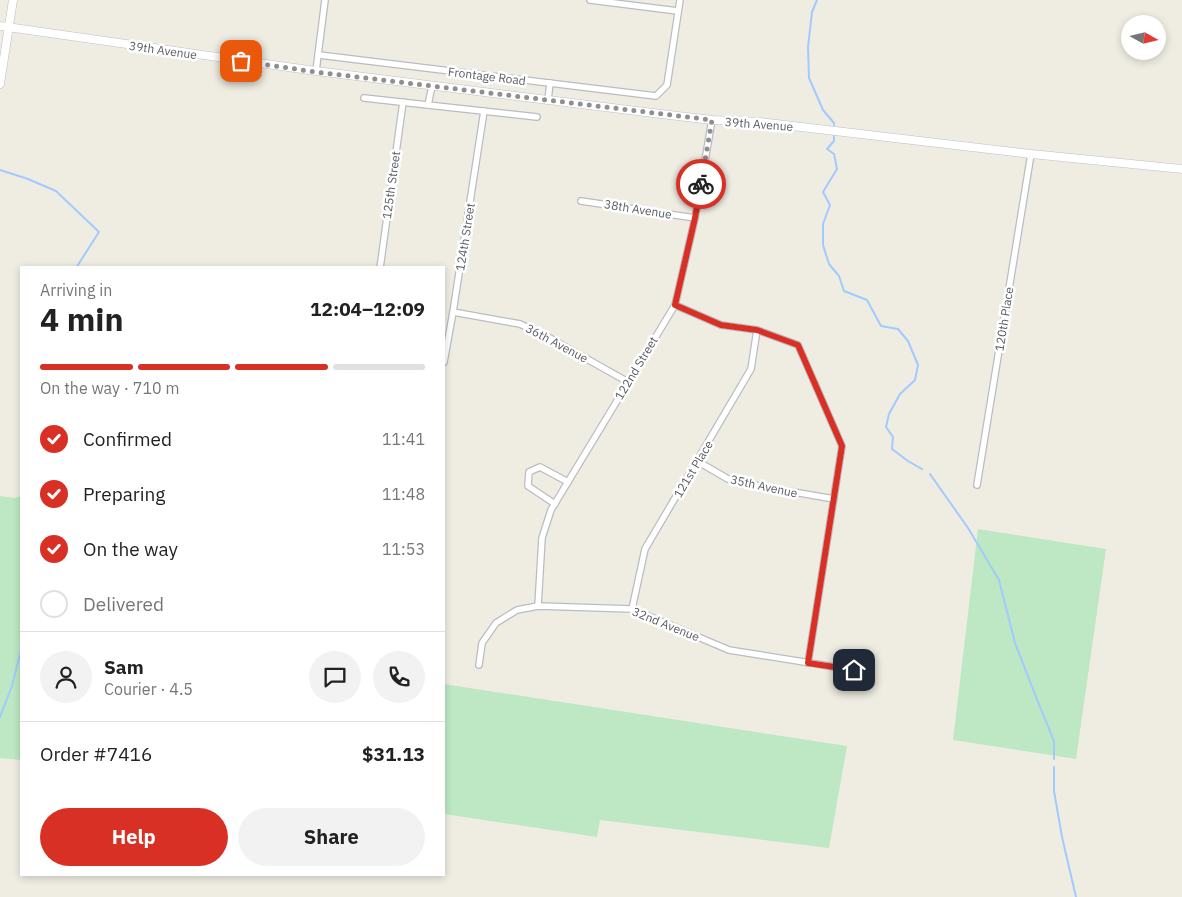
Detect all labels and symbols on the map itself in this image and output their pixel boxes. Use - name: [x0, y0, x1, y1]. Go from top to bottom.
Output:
- north arrow: [1121, 15, 1166, 60]
- street label: 39th Avenue: [128, 38, 198, 62]
- pin: [220, 40, 262, 82]
- street label: Frontage Road: [447, 64, 527, 88]
- street label: 39th Avenue: [724, 114, 794, 134]
- street label: 125th Street: [379, 150, 403, 220]
- courier: [676, 159, 726, 209]
- street label: 38th Avenue: [603, 196, 673, 222]
- street label: 124th Street: [452, 202, 478, 272]
- street label: 120th Place: [992, 285, 1017, 352]
- street label: 36th Avenue: [523, 320, 591, 366]
- street label: 122nd Street: [611, 334, 661, 402]
- street label: 121st Place: [670, 437, 716, 500]
- street label: 35th Avenue: [729, 472, 799, 501]
- street label: 32nd Avenue: [630, 604, 702, 644]
- pin: [833, 649, 875, 691]

